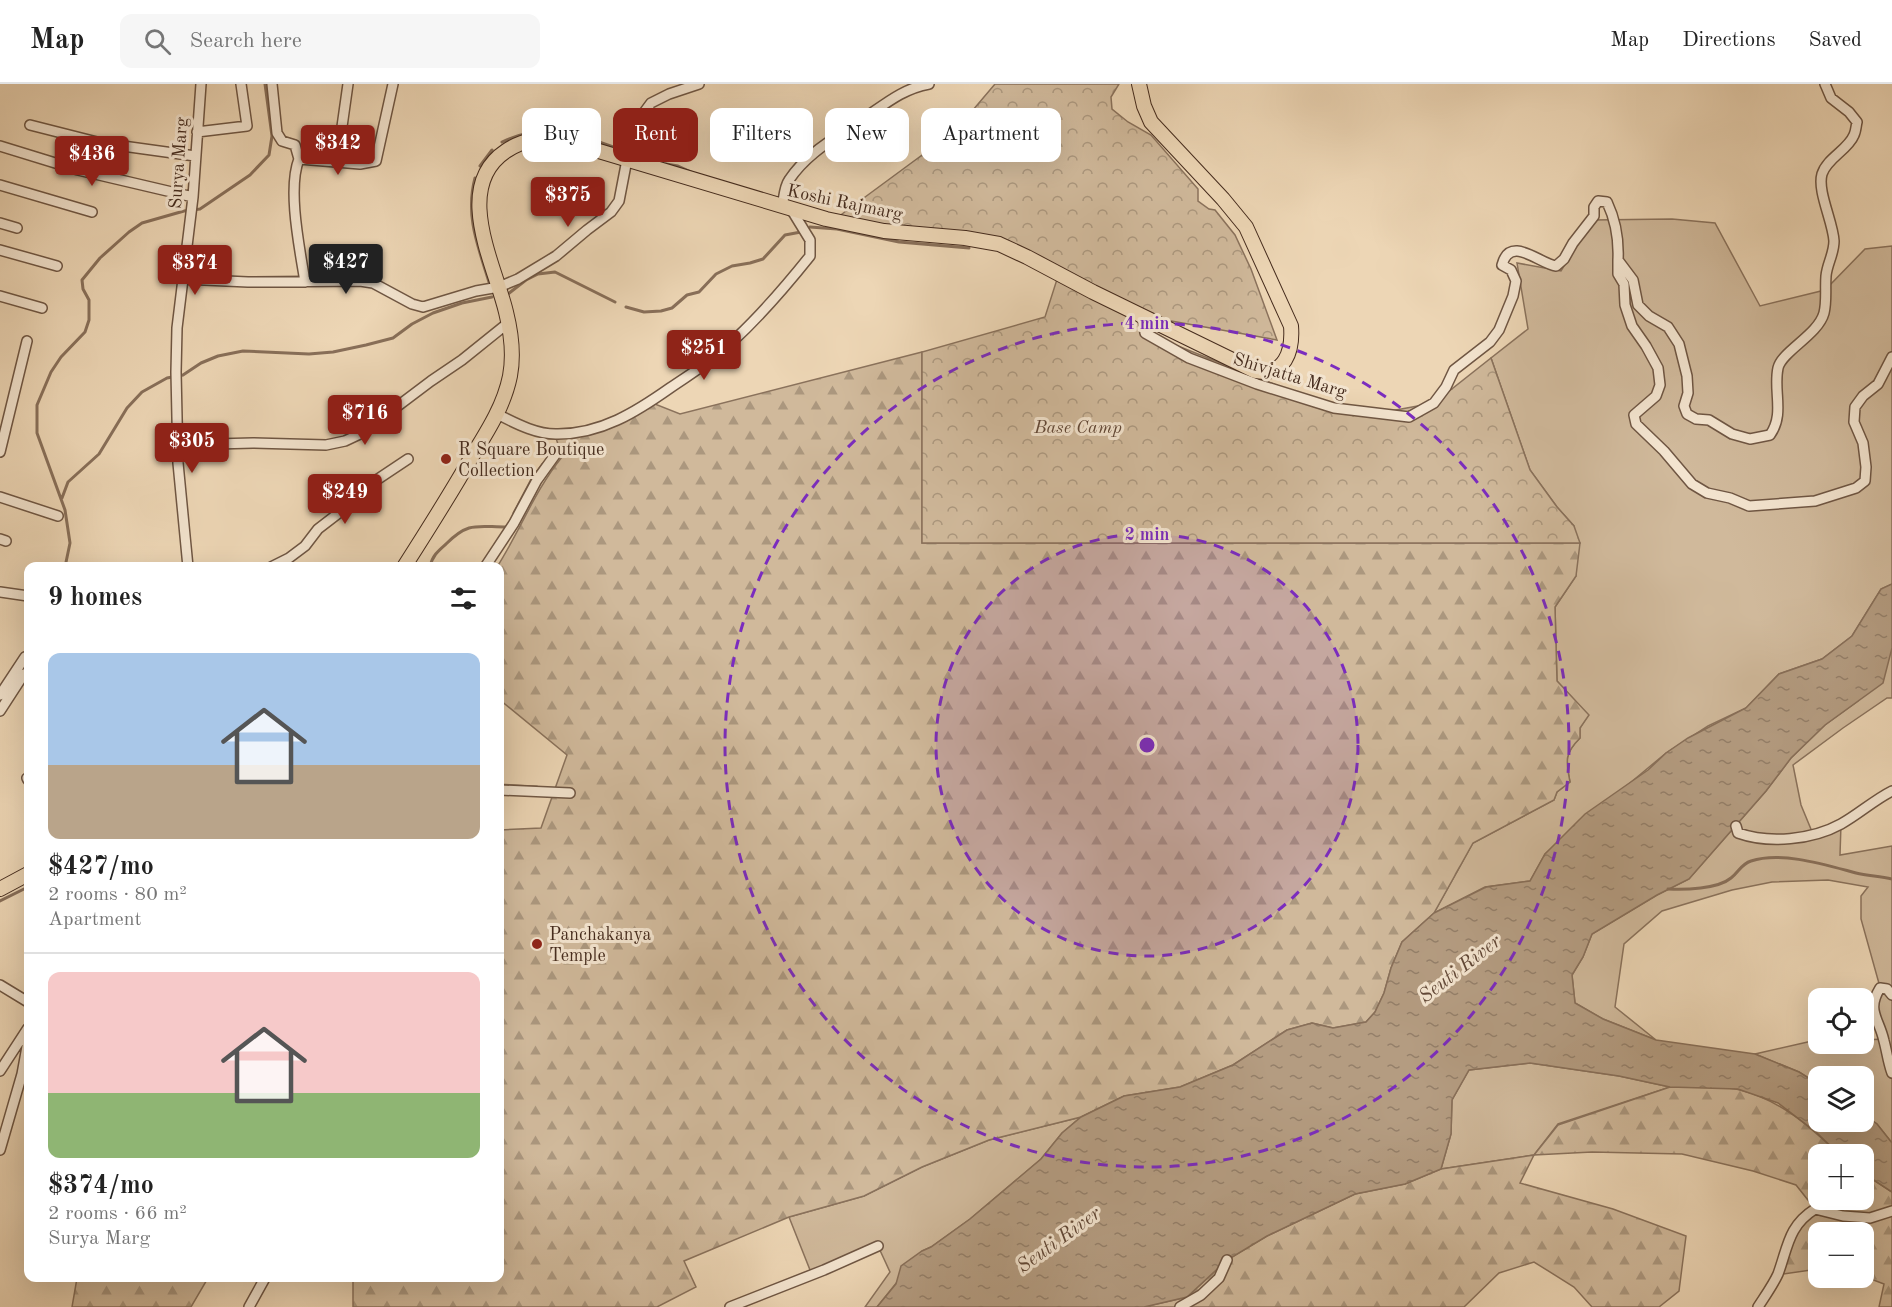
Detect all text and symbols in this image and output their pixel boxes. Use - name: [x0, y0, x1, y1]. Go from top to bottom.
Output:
- search box: [120, 14, 540, 68]
- icon: search: [141, 25, 174, 58]
- text: Map: [30, 27, 84, 55]
- text: Search here: [189, 30, 302, 52]
- text: Map: [1610, 30, 1649, 51]
- text: Directions: [1682, 30, 1776, 51]
- text: Saved: [1809, 30, 1862, 51]
- chip: Buy: [522, 108, 601, 162]
- chip: Rent: [613, 108, 698, 162]
- chip: Filters: [710, 108, 813, 162]
- chip: New: [825, 108, 909, 162]
- chip: Apartment: [921, 108, 1061, 162]
- street label: Surya Marg: [167, 116, 191, 210]
- pin: $342: [302, 125, 374, 176]
- text: $342: [315, 134, 361, 154]
- pin: $436: [56, 136, 128, 187]
- text: $436: [69, 145, 115, 165]
- pin: $375: [532, 177, 604, 228]
- street label: Koshi Rajmarg: [785, 182, 905, 224]
- text: $375: [545, 186, 591, 206]
- pin: $427: [310, 244, 382, 295]
- pin: $374: [159, 245, 231, 296]
- text: $427: [323, 253, 369, 273]
- text: $374: [172, 254, 218, 274]
- text: 4 min: [1124, 315, 1170, 333]
- pin: $251: [668, 330, 740, 381]
- text: $251: [681, 339, 727, 359]
- street label: Shivjatta Marg: [1231, 350, 1349, 402]
- pin: $716: [329, 395, 401, 446]
- text: $716: [342, 404, 388, 424]
- park label: Base Camp: [1033, 419, 1122, 437]
- pin: $305: [156, 423, 228, 474]
- text: $305: [169, 432, 215, 452]
- place label: R Square Boutique Collection: [458, 441, 604, 480]
- marker: R Square Boutique Collection: [439, 452, 453, 466]
- pin: $249: [309, 474, 381, 525]
- text: $249: [322, 483, 368, 503]
- text: 2 min: [1124, 526, 1170, 544]
- icon: filters: [447, 582, 480, 615]
- text: 9 homes: [48, 585, 142, 611]
- icon: home: [210, 692, 318, 800]
- centre of rings: [1137, 735, 1157, 755]
- text: $427/mo: [48, 854, 154, 880]
- text: 2 rooms · 80 m²: [48, 885, 187, 905]
- text: Apartment: [48, 910, 142, 930]
- place label: Panchakanya Temple: [549, 926, 652, 965]
- water label: Seuti River: [1415, 931, 1505, 1008]
- marker: Panchakanya Temple: [530, 937, 544, 951]
- map controls: [1808, 988, 1874, 1288]
- button: locate: [1808, 988, 1874, 1054]
- icon: home: [210, 1011, 318, 1119]
- button: layers: [1808, 1066, 1874, 1132]
- button: +: [1808, 1144, 1874, 1210]
- text: $374/mo: [48, 1173, 154, 1199]
- water label: Seuti River: [1014, 1203, 1105, 1278]
- text: 2 rooms · 66 m²: [48, 1204, 187, 1224]
- button: −: [1808, 1222, 1874, 1288]
- text: Surya Marg: [48, 1229, 150, 1249]

